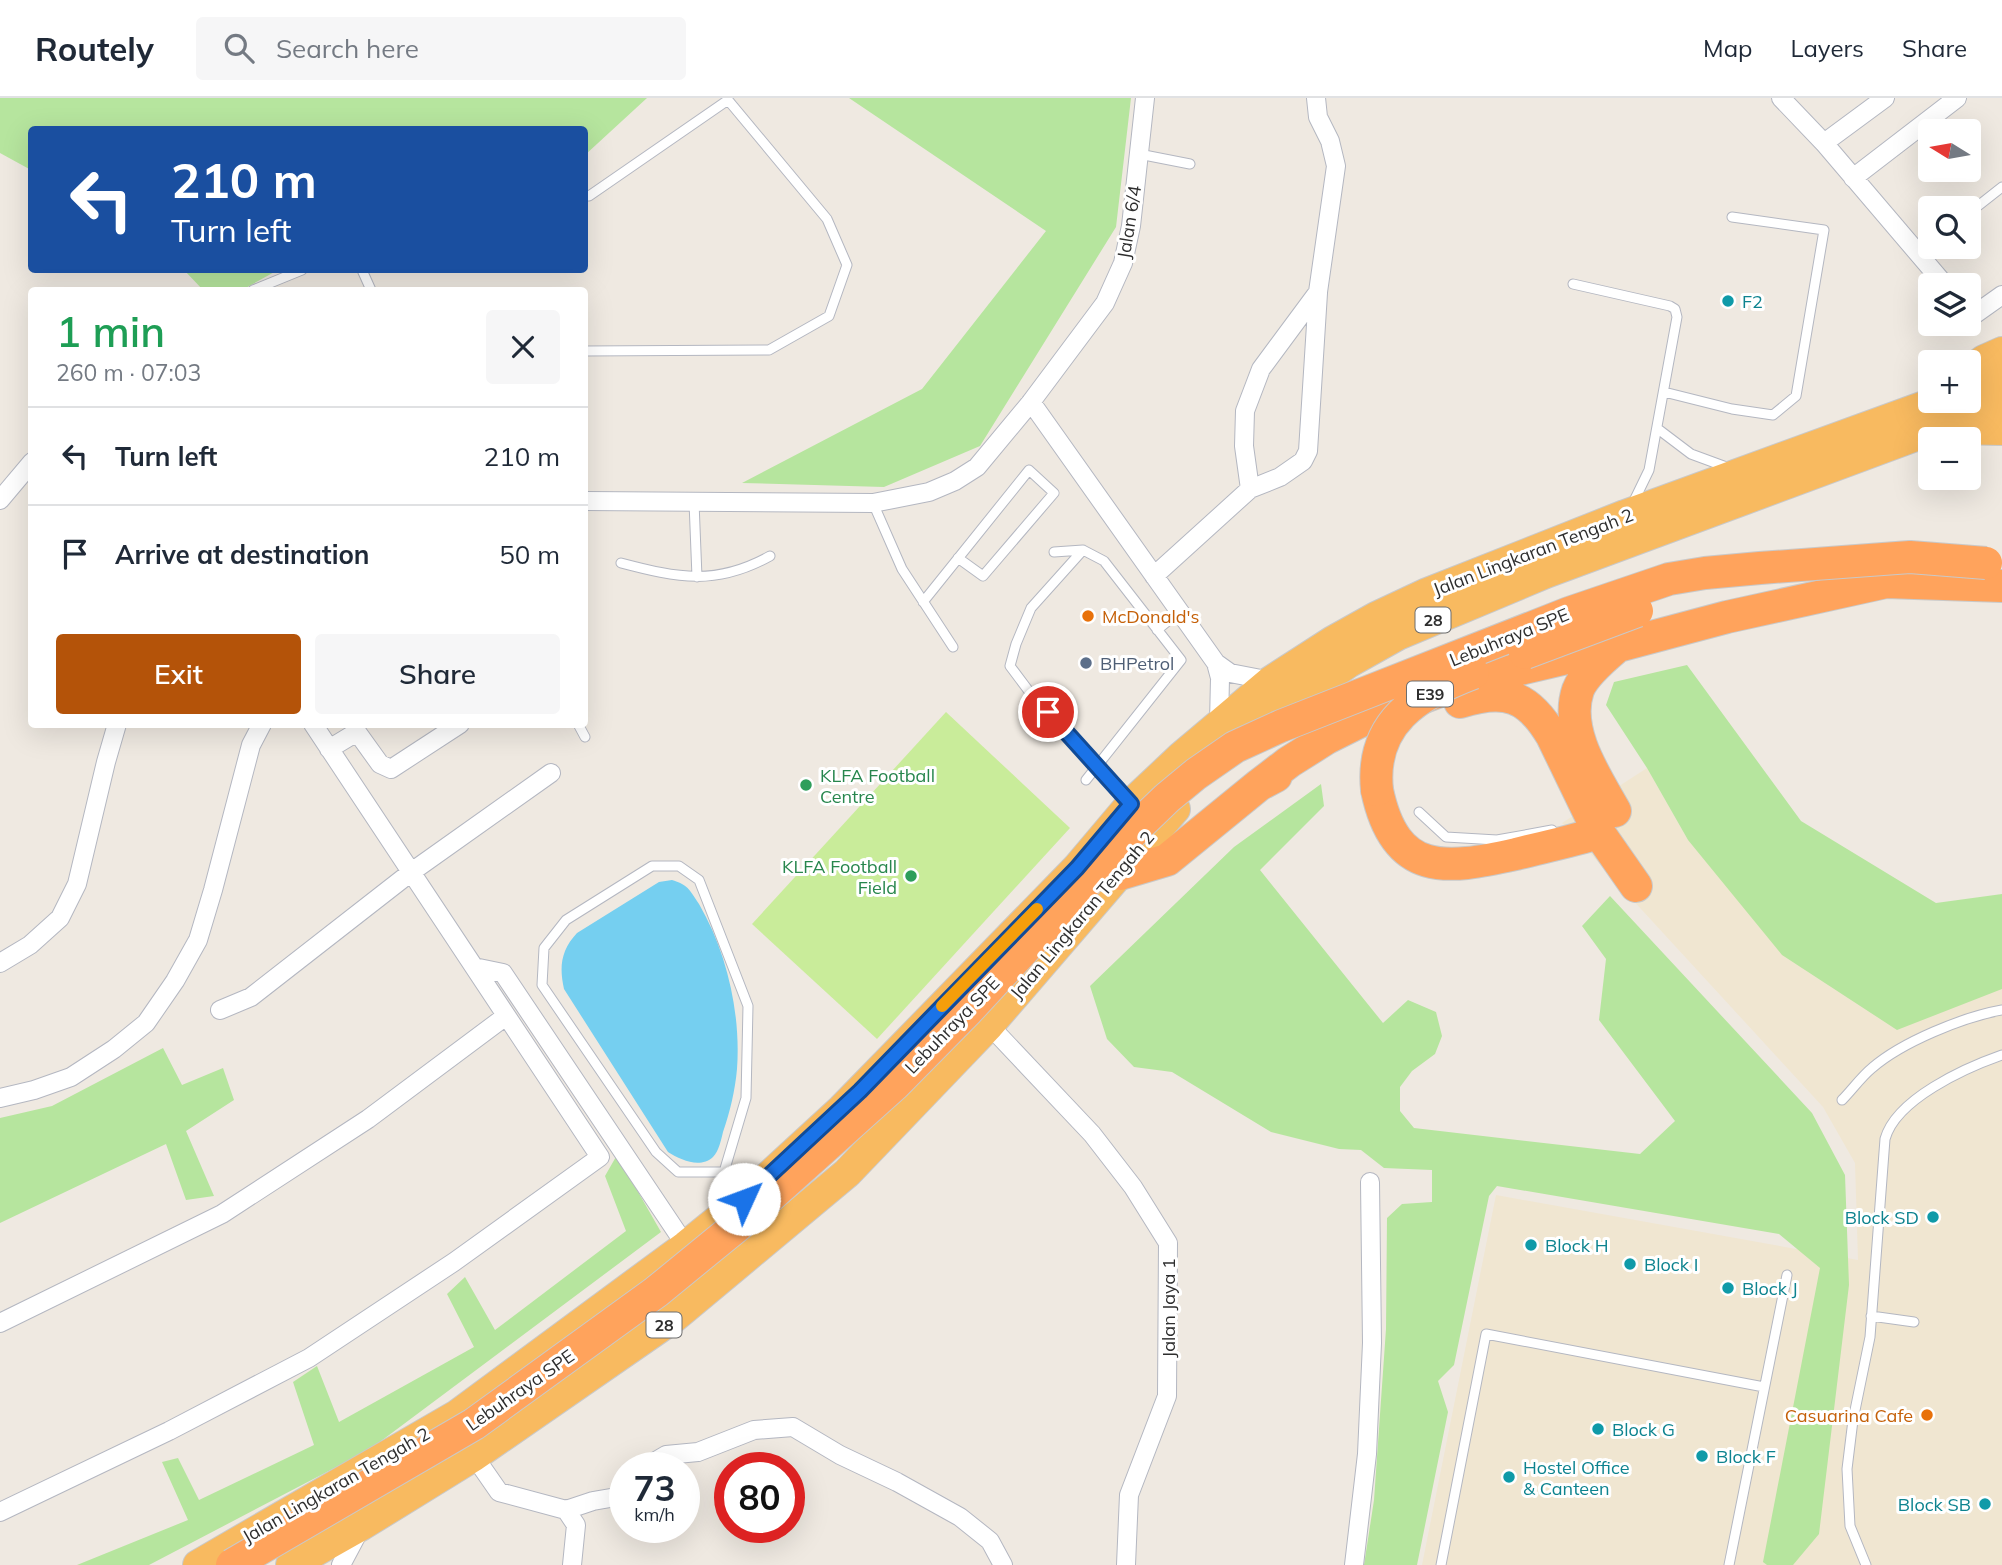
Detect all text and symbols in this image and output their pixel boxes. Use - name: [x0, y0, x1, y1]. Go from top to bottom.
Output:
- search box: [196, 17, 686, 80]
- text: Routely: [35, 28, 154, 69]
- icon: search: [220, 29, 258, 67]
- text: Search here: [276, 32, 419, 65]
- text: Map: [1703, 33, 1752, 63]
- text: Layers: [1790, 33, 1864, 63]
- text: Share: [1902, 33, 1967, 63]
- north arrow: [1918, 119, 1981, 182]
- map controls: [1918, 119, 1981, 490]
- text: 210 m: [171, 149, 317, 210]
- icon: left: [56, 154, 147, 245]
- street label: Jalan 6/4: [1112, 184, 1146, 260]
- button: search: [1918, 196, 1981, 259]
- text: Turn left: [171, 210, 291, 250]
- button: layers: [1918, 273, 1981, 336]
- place label: F2: [1742, 290, 1763, 313]
- marker: F2: [1720, 293, 1736, 309]
- text: 1 min: [56, 305, 165, 358]
- button: close: [486, 310, 560, 384]
- button: +: [1918, 350, 1981, 413]
- text: 260 m · 07:03: [56, 358, 201, 387]
- button: −: [1918, 427, 1981, 490]
- icon: left: [56, 437, 94, 475]
- text: Turn left: [115, 440, 217, 473]
- text: 210 m: [484, 440, 560, 473]
- street label: Jalan Lingkaran Tengah 2: [1430, 503, 1636, 601]
- icon: arrive: [56, 535, 94, 573]
- text: Arrive at destination: [115, 538, 370, 571]
- text: 50 m: [499, 538, 560, 571]
- street label: Lebuhraya SPE: [1446, 603, 1572, 671]
- place label: McDonald's: [1102, 605, 1199, 628]
- road number: 28: [1416, 607, 1450, 632]
- marker: McDonald's: [1080, 608, 1096, 624]
- button: Exit: [56, 634, 301, 714]
- button: Share: [315, 634, 560, 714]
- place label: BHPetrol: [1100, 652, 1174, 675]
- marker: BHPetrol: [1078, 655, 1094, 671]
- road number: E39: [1407, 681, 1453, 706]
- pin: [1018, 682, 1078, 742]
- icon: arrive: [1029, 693, 1067, 731]
- place label: KLFA Football Centre: [820, 764, 935, 808]
- marker: KLFA Football Centre: [798, 777, 814, 793]
- street label: Jalan Lingkaran Tengah 2: [1005, 826, 1159, 1004]
- place label: KLFA Football Field: [782, 855, 897, 899]
- marker: KLFA Football Field: [903, 868, 919, 884]
- street label: Lebuhraya SPE: [900, 971, 1004, 1079]
- position arrow: [707, 1162, 781, 1236]
- place label: Block SD: [1845, 1206, 1919, 1229]
- marker: Block SD: [1925, 1209, 1941, 1225]
- place label: Block H: [1545, 1234, 1608, 1257]
- marker: Block H: [1523, 1237, 1539, 1253]
- place label: Block I: [1644, 1253, 1698, 1276]
- marker: Block I: [1622, 1256, 1638, 1272]
- street label: Jalan Jaya 1: [1157, 1258, 1180, 1358]
- place label: Block J: [1742, 1277, 1798, 1300]
- marker: Block J: [1720, 1280, 1736, 1296]
- road number: 28: [646, 1312, 682, 1338]
- street label: Lebuhraya SPE: [461, 1344, 579, 1436]
- place label: Casuarina Cafe: [1785, 1404, 1913, 1427]
- marker: Casuarina Cafe: [1919, 1407, 1935, 1423]
- place label: Block G: [1612, 1418, 1675, 1441]
- marker: Block G: [1590, 1421, 1606, 1437]
- street label: Jalan Lingkaran Tengah 2: [238, 1422, 434, 1548]
- place label: Block F: [1716, 1445, 1776, 1468]
- marker: Block F: [1694, 1448, 1710, 1464]
- speed limit sign: 80: [714, 1452, 805, 1543]
- place label: Hostel Office & Canteen: [1523, 1456, 1629, 1500]
- text: 73: [633, 1466, 676, 1510]
- marker: Hostel Office & Canteen: [1501, 1469, 1517, 1485]
- place label: Block SB: [1898, 1493, 1971, 1516]
- marker: Block SB: [1977, 1496, 1993, 1512]
- text: km/h: [634, 1503, 675, 1526]

